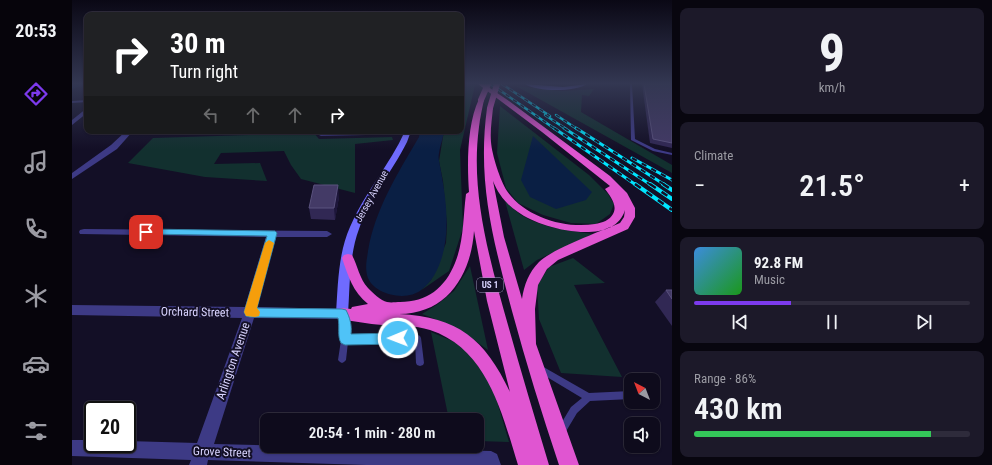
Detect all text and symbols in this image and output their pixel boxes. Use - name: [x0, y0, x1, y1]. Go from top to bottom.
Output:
- text: 20:53: [15, 20, 57, 41]
- text: 9: [819, 23, 845, 84]
- text: 30 m: [170, 27, 226, 60]
- icon: right: [104, 28, 156, 80]
- text: Turn right: [170, 61, 238, 82]
- icon: directions: [22, 80, 50, 108]
- text: km/h: [819, 80, 845, 95]
- icon: left: [200, 104, 222, 126]
- icon: ahead: [242, 104, 264, 126]
- icon: ahead: [284, 104, 306, 126]
- icon: right: [326, 104, 348, 126]
- icon: music: [22, 148, 50, 176]
- text: Climate: [694, 148, 733, 163]
- street label: Jersey Avenue: [353, 168, 390, 224]
- text: 21.5°: [799, 168, 865, 203]
- text: −: [694, 173, 705, 198]
- text: +: [959, 173, 970, 198]
- icon: phone: [22, 215, 50, 243]
- pin: [129, 215, 163, 249]
- icon: arrive: [135, 221, 157, 243]
- text: 92.8 FM: [754, 254, 803, 272]
- text: Music: [754, 272, 785, 287]
- road number: US 1: [477, 278, 503, 292]
- icon: climate: [22, 282, 50, 310]
- street label: Orchard Street: [161, 304, 230, 320]
- icon: previous: [729, 311, 751, 333]
- icon: pause: [821, 311, 843, 333]
- icon: next: [913, 311, 935, 333]
- position arrow: [377, 317, 419, 359]
- street label: Arlington Avenue: [213, 320, 253, 401]
- icon: car: [22, 350, 50, 378]
- text: Range · 86%: [694, 371, 756, 386]
- north arrow: [624, 373, 660, 409]
- map controls: [624, 373, 660, 453]
- text: 430 km: [694, 391, 783, 426]
- speed limit sign: 20: [84, 401, 136, 453]
- icon: filters: [22, 417, 50, 445]
- button: sound: [624, 417, 660, 453]
- text: 20:54 · 1 min · 280 m: [309, 424, 435, 442]
- street label: Grove Street: [193, 444, 252, 460]

